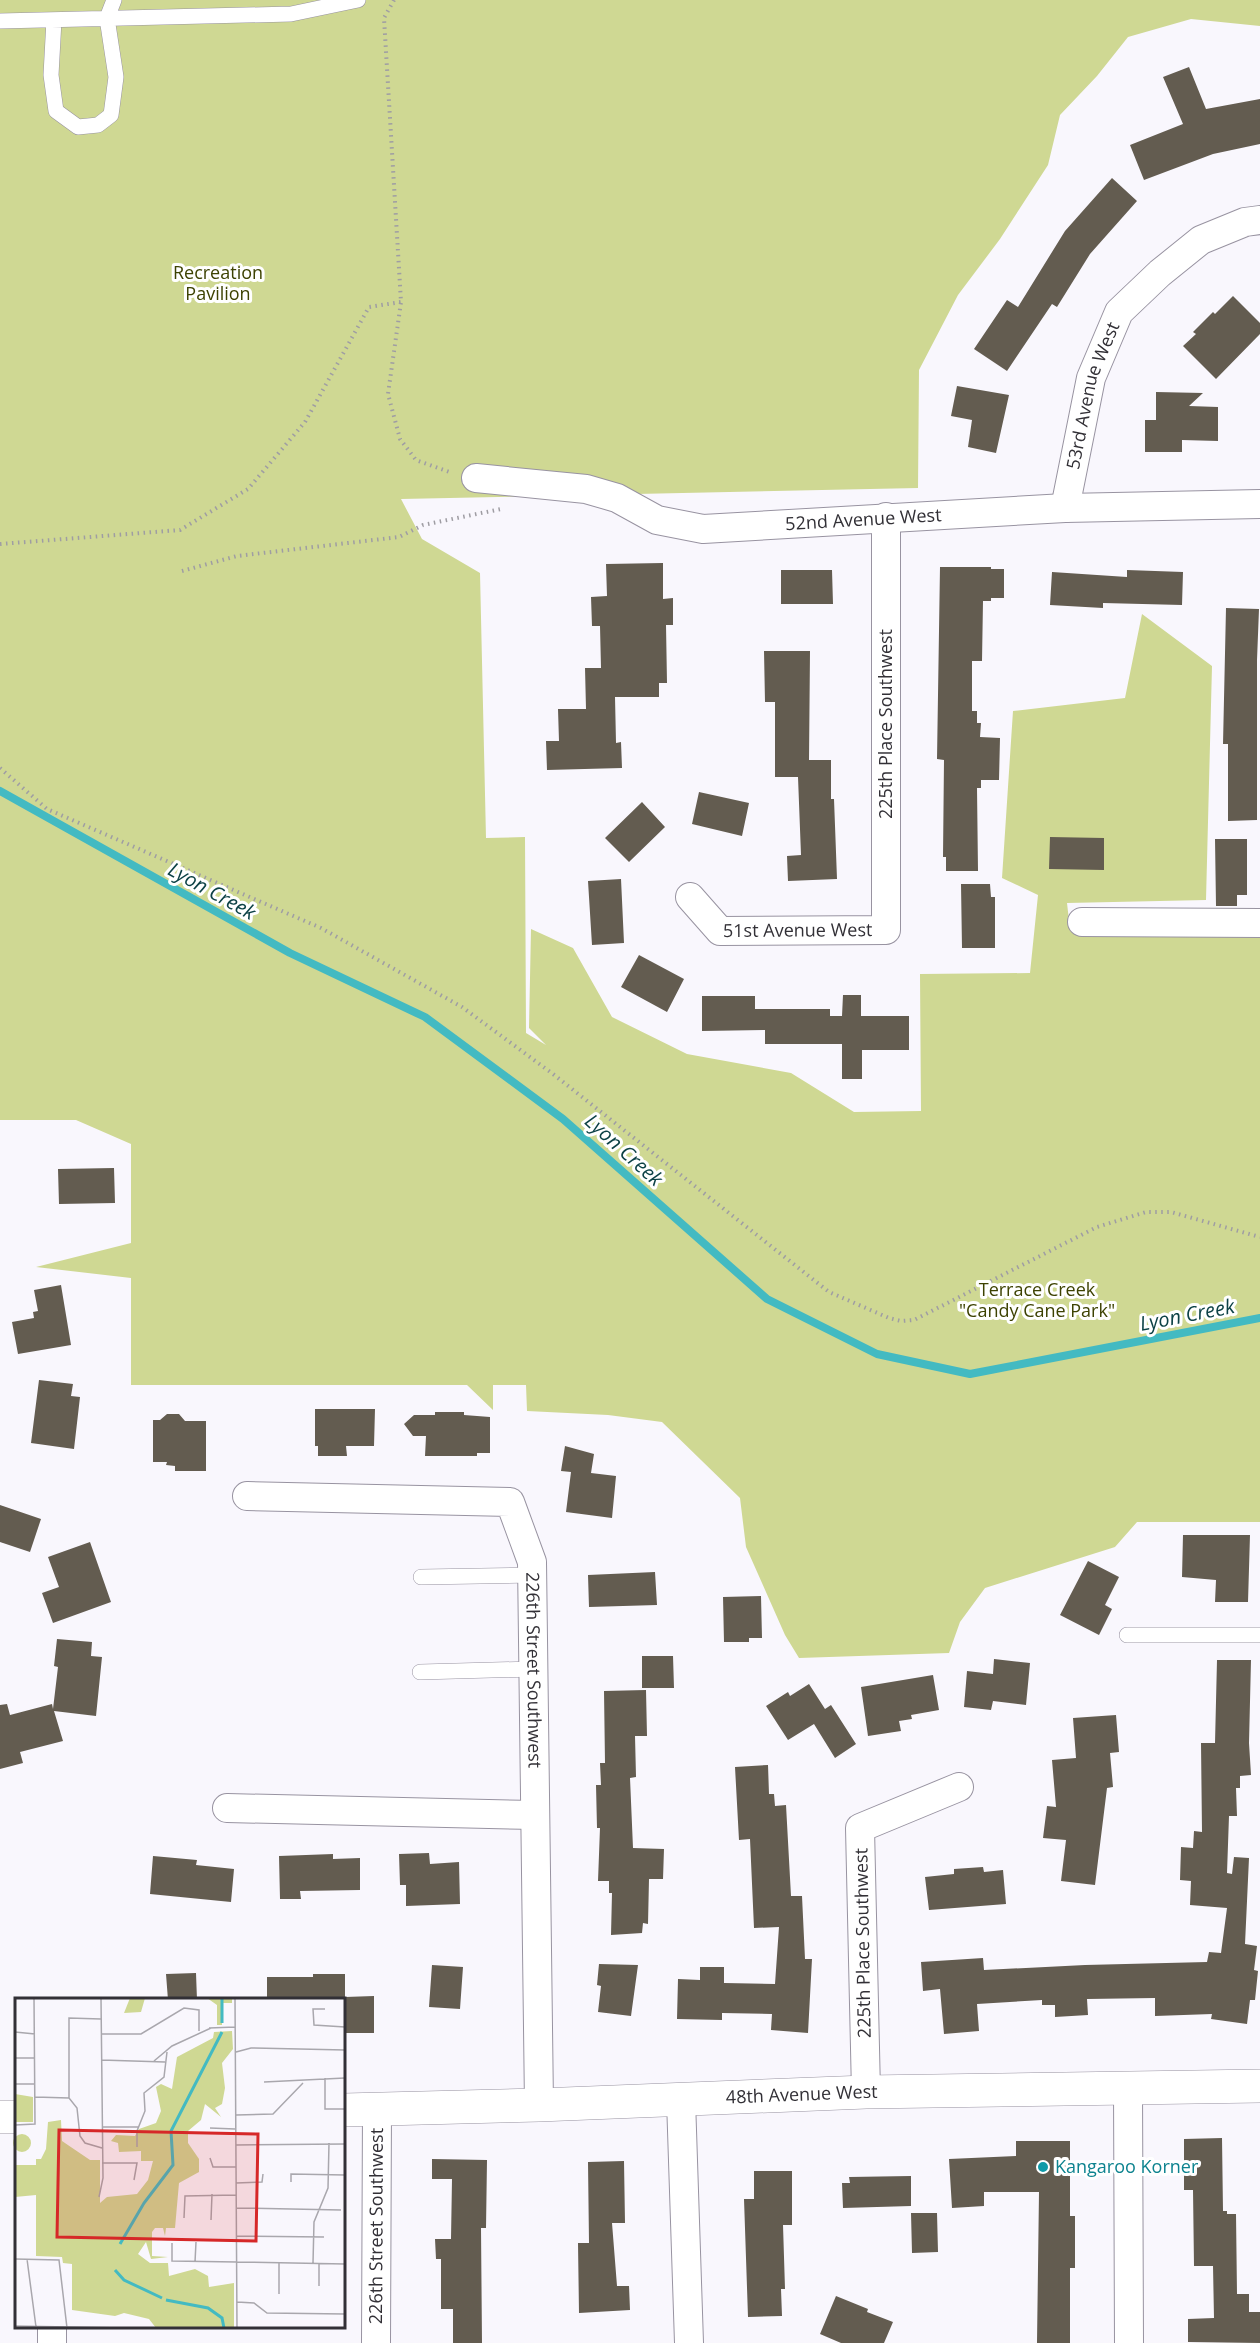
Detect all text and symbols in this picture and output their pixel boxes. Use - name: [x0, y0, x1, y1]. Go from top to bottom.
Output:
- park label: Recreation Pavilion: [173, 260, 263, 305]
- street label: 53rd Avenue West: [1060, 318, 1124, 471]
- street label: 52nd Avenue West: [785, 502, 942, 535]
- street label: 225th Place Southwest: [873, 629, 897, 819]
- water label: Lyon Creek: [164, 855, 262, 926]
- street label: 51st Avenue West: [723, 917, 872, 942]
- water label: Lyon Creek: [580, 1107, 670, 1193]
- park label: Terrace Creek "Candy Cane Park": [959, 1277, 1115, 1322]
- water label: Lyon Creek: [1137, 1292, 1238, 1337]
- street label: 226th Street Southwest: [521, 1572, 548, 1768]
- street label: 225th Place Southwest: [848, 1848, 876, 2038]
- inset map: [15, 1998, 345, 2328]
- street label: 48th Avenue West: [725, 2079, 878, 2109]
- street label: 226th Street Southwest: [363, 2128, 388, 2324]
- place label: Kangaroo Korner: [1055, 2154, 1199, 2178]
- marker: Kangaroo Korner: [1036, 2160, 1050, 2174]

